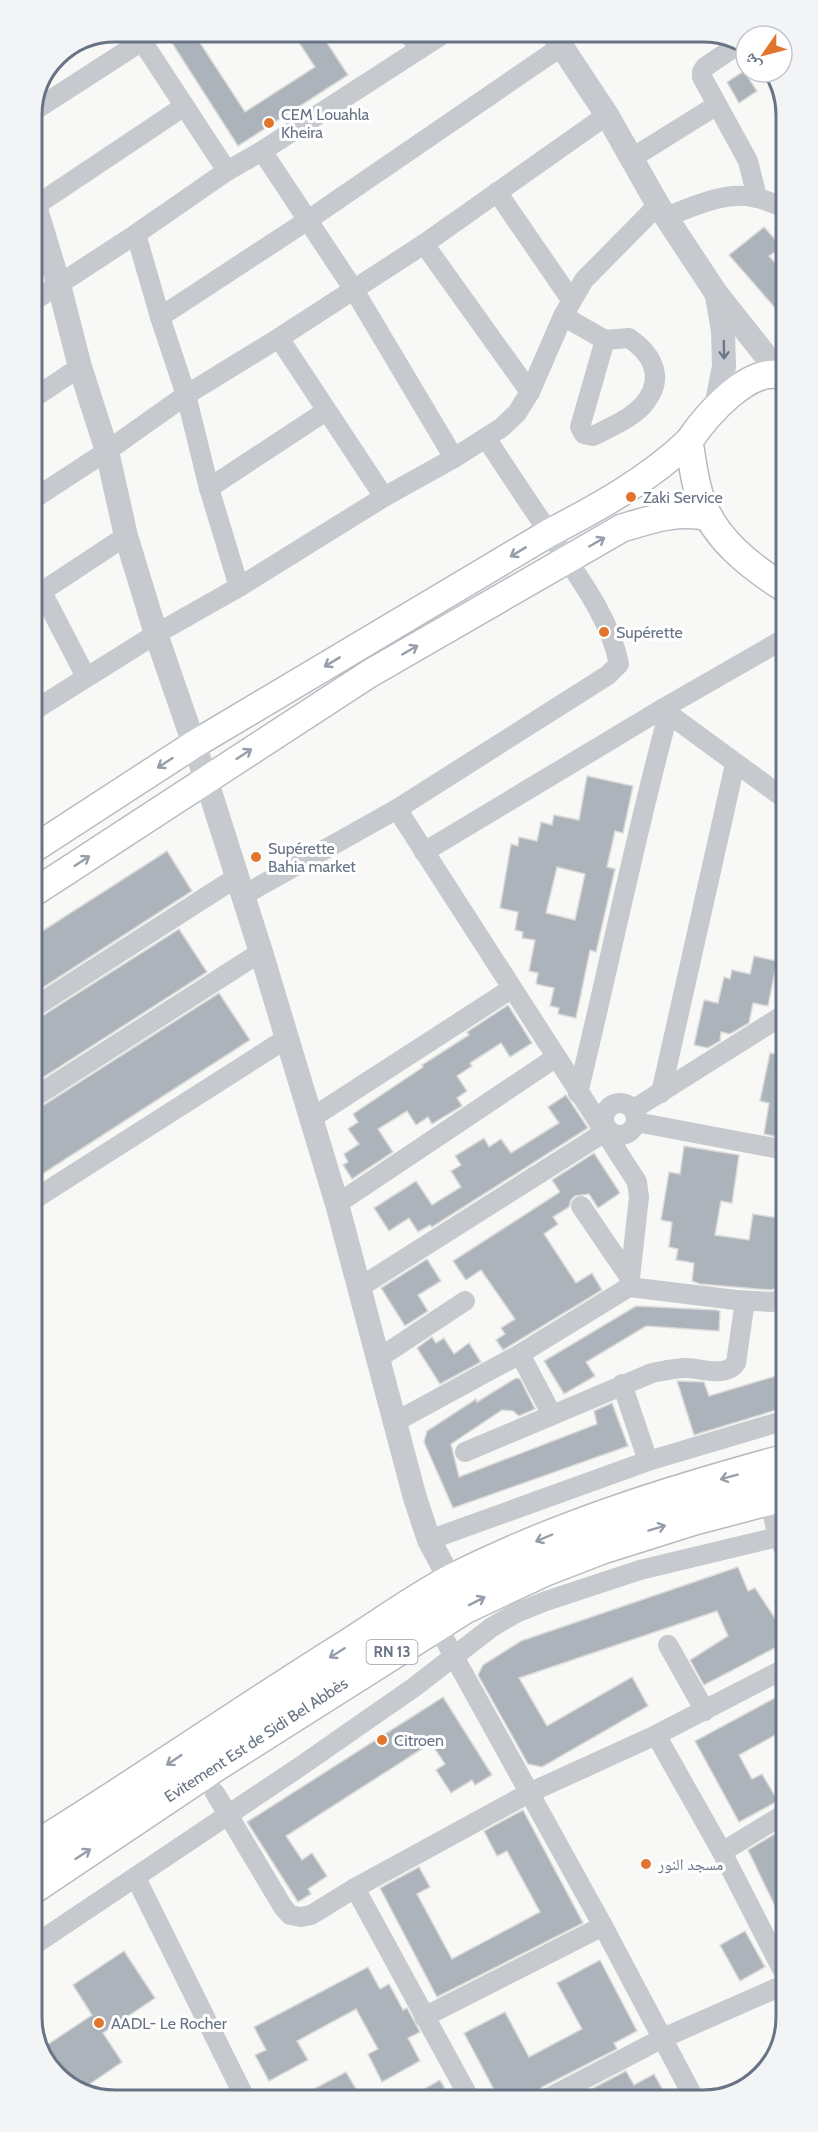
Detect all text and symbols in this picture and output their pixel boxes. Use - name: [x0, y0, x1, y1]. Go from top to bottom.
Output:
- north arrow: [734, 24, 794, 84]
- text: ش: [739, 50, 765, 75]
- place label: CEM Louahla Kheira: [281, 105, 369, 142]
- marker: CEM Louahla Kheira: [262, 116, 276, 130]
- one-way arrow: [718, 340, 730, 360]
- place label: Zaki Service: [643, 488, 723, 507]
- marker: Zaki Service: [624, 490, 638, 504]
- one-way arrow: [588, 536, 605, 548]
- one-way arrow: [509, 547, 526, 559]
- place label: Supérette: [616, 623, 683, 642]
- marker: Supérette: [597, 625, 611, 639]
- one-way arrow: [401, 644, 418, 656]
- one-way arrow: [324, 657, 341, 669]
- one-way arrow: [236, 747, 253, 760]
- one-way arrow: [157, 757, 173, 769]
- place label: Supérette Bahia market: [268, 839, 356, 876]
- marker: Supérette Bahia market: [249, 850, 263, 864]
- one-way arrow: [73, 855, 89, 867]
- one-way arrow: [720, 1471, 739, 1483]
- one-way arrow: [648, 1522, 667, 1533]
- one-way arrow: [536, 1533, 554, 1544]
- one-way arrow: [467, 1595, 485, 1606]
- road number: RN 13: [366, 1640, 418, 1664]
- one-way arrow: [329, 1647, 346, 1659]
- street label: Evitement Est de Sidi Bel Abbès: [161, 1673, 351, 1806]
- place label: Citroen: [394, 1731, 444, 1750]
- marker: Citroen: [375, 1733, 389, 1747]
- one-way arrow: [167, 1754, 183, 1766]
- one-way arrow: [74, 1847, 91, 1859]
- place label: مسجد النور: [657, 1855, 723, 1874]
- marker: مسجد النور: [639, 1857, 653, 1871]
- place label: AADL- Le Rocher: [111, 2014, 228, 2033]
- marker: AADL- Le Rocher: [92, 2016, 106, 2030]

